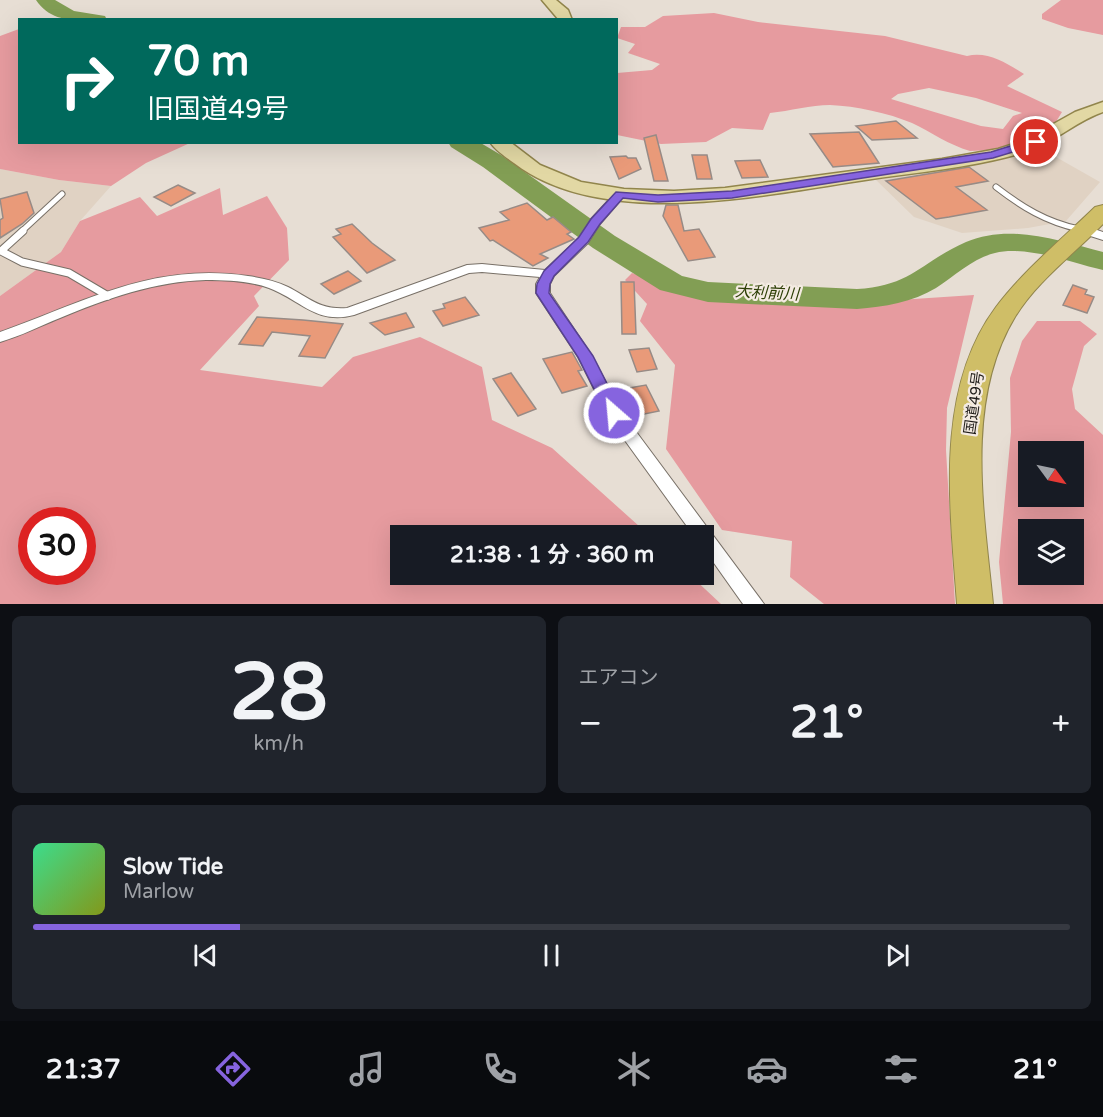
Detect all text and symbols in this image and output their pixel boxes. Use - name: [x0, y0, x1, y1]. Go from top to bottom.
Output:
- text: 70 m: [147, 36, 249, 87]
- icon: right: [48, 42, 126, 120]
- text: 旧国道49号: [147, 93, 289, 126]
- pin: [1010, 116, 1061, 167]
- icon: arrive: [1019, 125, 1052, 158]
- water label: 大利前川: [735, 281, 801, 305]
- street label: 国道49号: [961, 370, 987, 436]
- position arrow: [582, 381, 646, 445]
- north arrow: [1018, 441, 1084, 507]
- map controls: [1018, 441, 1084, 585]
- speed limit sign: 30: [18, 507, 96, 585]
- button: layers: [1018, 519, 1084, 585]
- text: 21:38 · 1 分 · 360 m: [450, 542, 654, 568]
- text: 28: [230, 646, 328, 740]
- text: エアコン: [579, 666, 659, 690]
- text: 21°: [790, 696, 863, 750]
- text: −: [579, 704, 602, 743]
- text: +: [1051, 704, 1070, 743]
- text: km/h: [254, 732, 304, 756]
- text: Slow Tide: [123, 854, 223, 880]
- text: Marlow: [123, 880, 194, 904]
- icon: previous: [189, 939, 222, 972]
- icon: pause: [535, 939, 568, 972]
- icon: next: [881, 939, 914, 972]
- icon: directions: [212, 1048, 254, 1090]
- icon: music: [346, 1048, 388, 1090]
- icon: phone: [479, 1048, 521, 1090]
- icon: climate: [613, 1048, 655, 1090]
- icon: car: [746, 1048, 788, 1090]
- icon: filters: [880, 1048, 922, 1090]
- text: 21:37: [46, 1053, 121, 1086]
- text: 21°: [1013, 1053, 1057, 1086]

